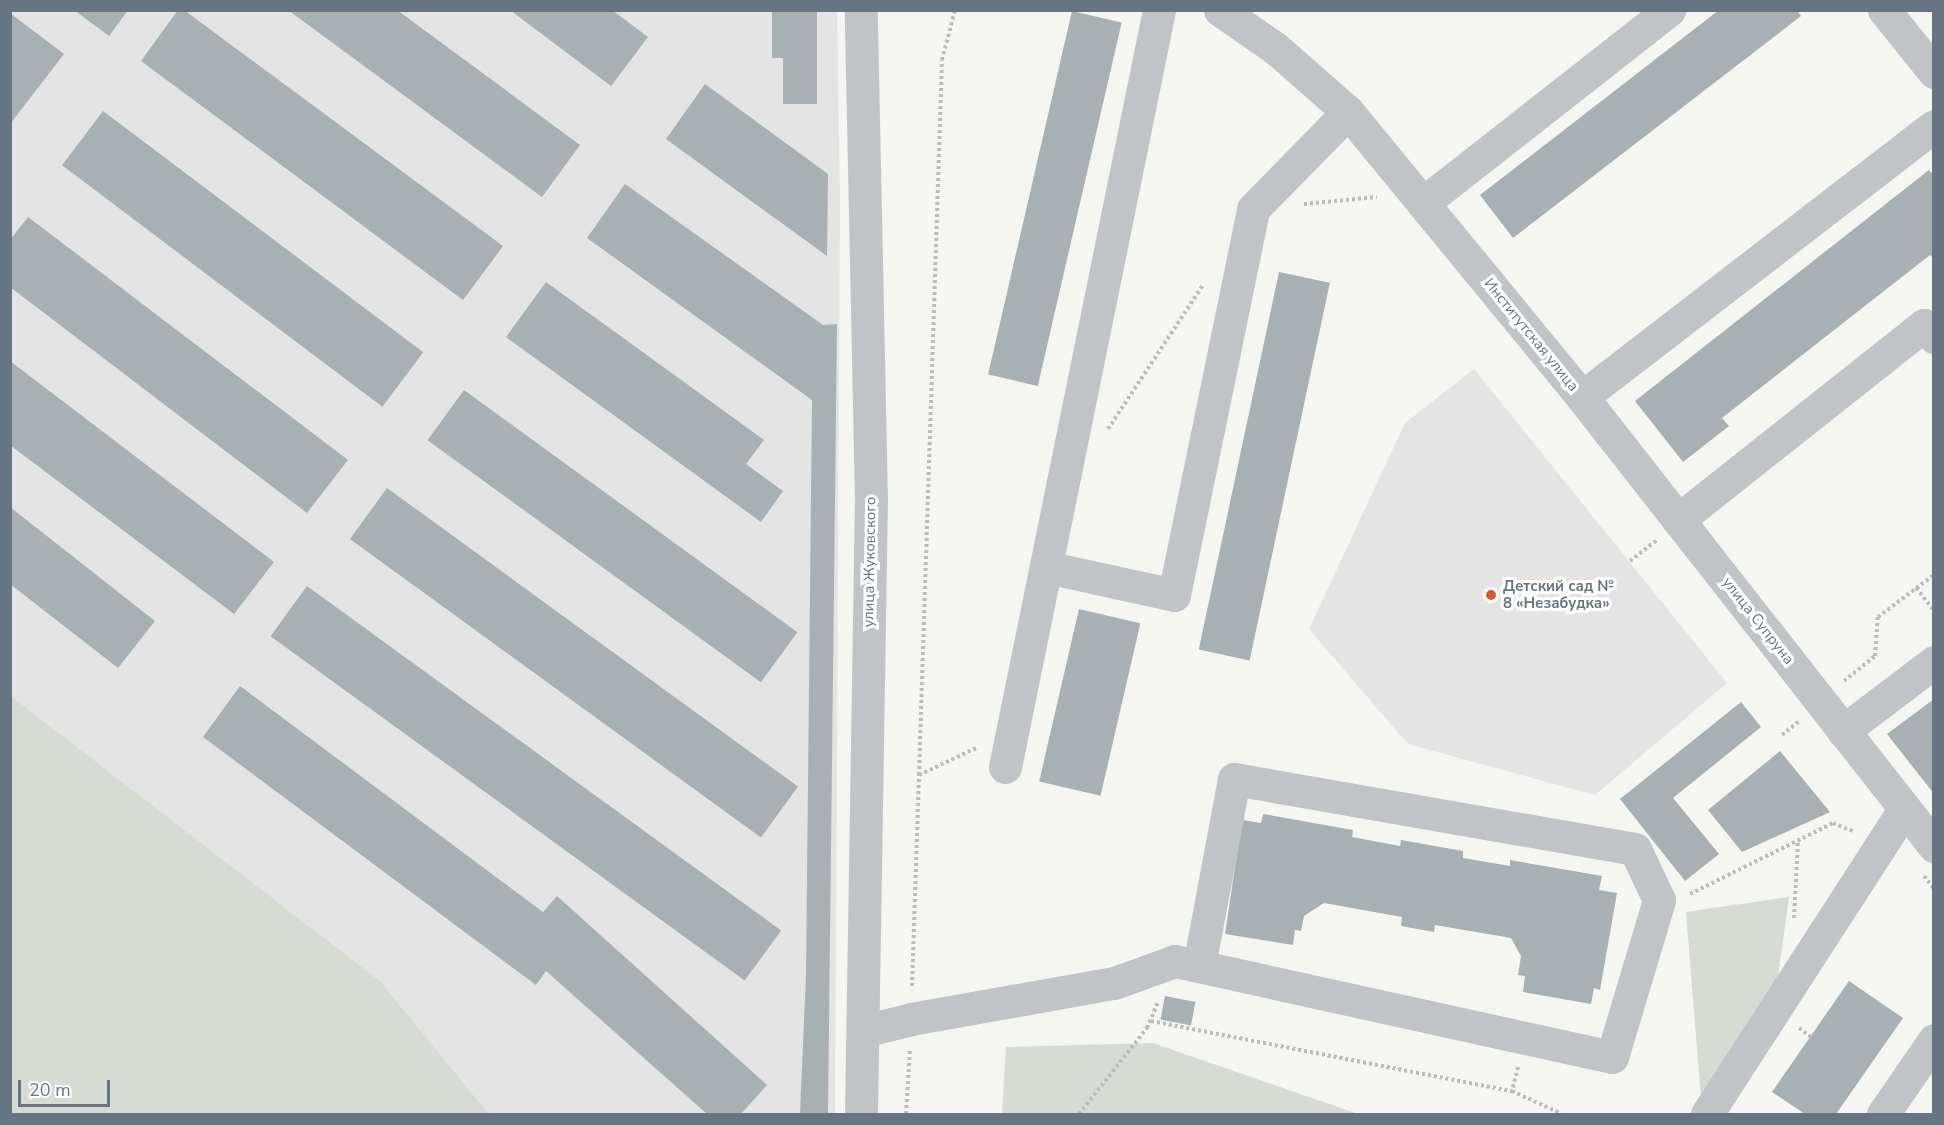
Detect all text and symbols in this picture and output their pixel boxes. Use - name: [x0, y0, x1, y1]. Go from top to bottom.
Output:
- street label: Институтская улица: [1480, 275, 1582, 395]
- street label: улица Жуковского: [860, 496, 880, 628]
- street label: улица Супруна: [1718, 574, 1798, 668]
- place label: Детский сад № 8 «Незабудка»: [1503, 577, 1614, 612]
- marker: Детский сад № 8 «Незабудка»: [1484, 588, 1498, 602]
- scale bar: [21, 1068, 112, 1106]
- text: 20 m: [29, 1078, 71, 1102]

